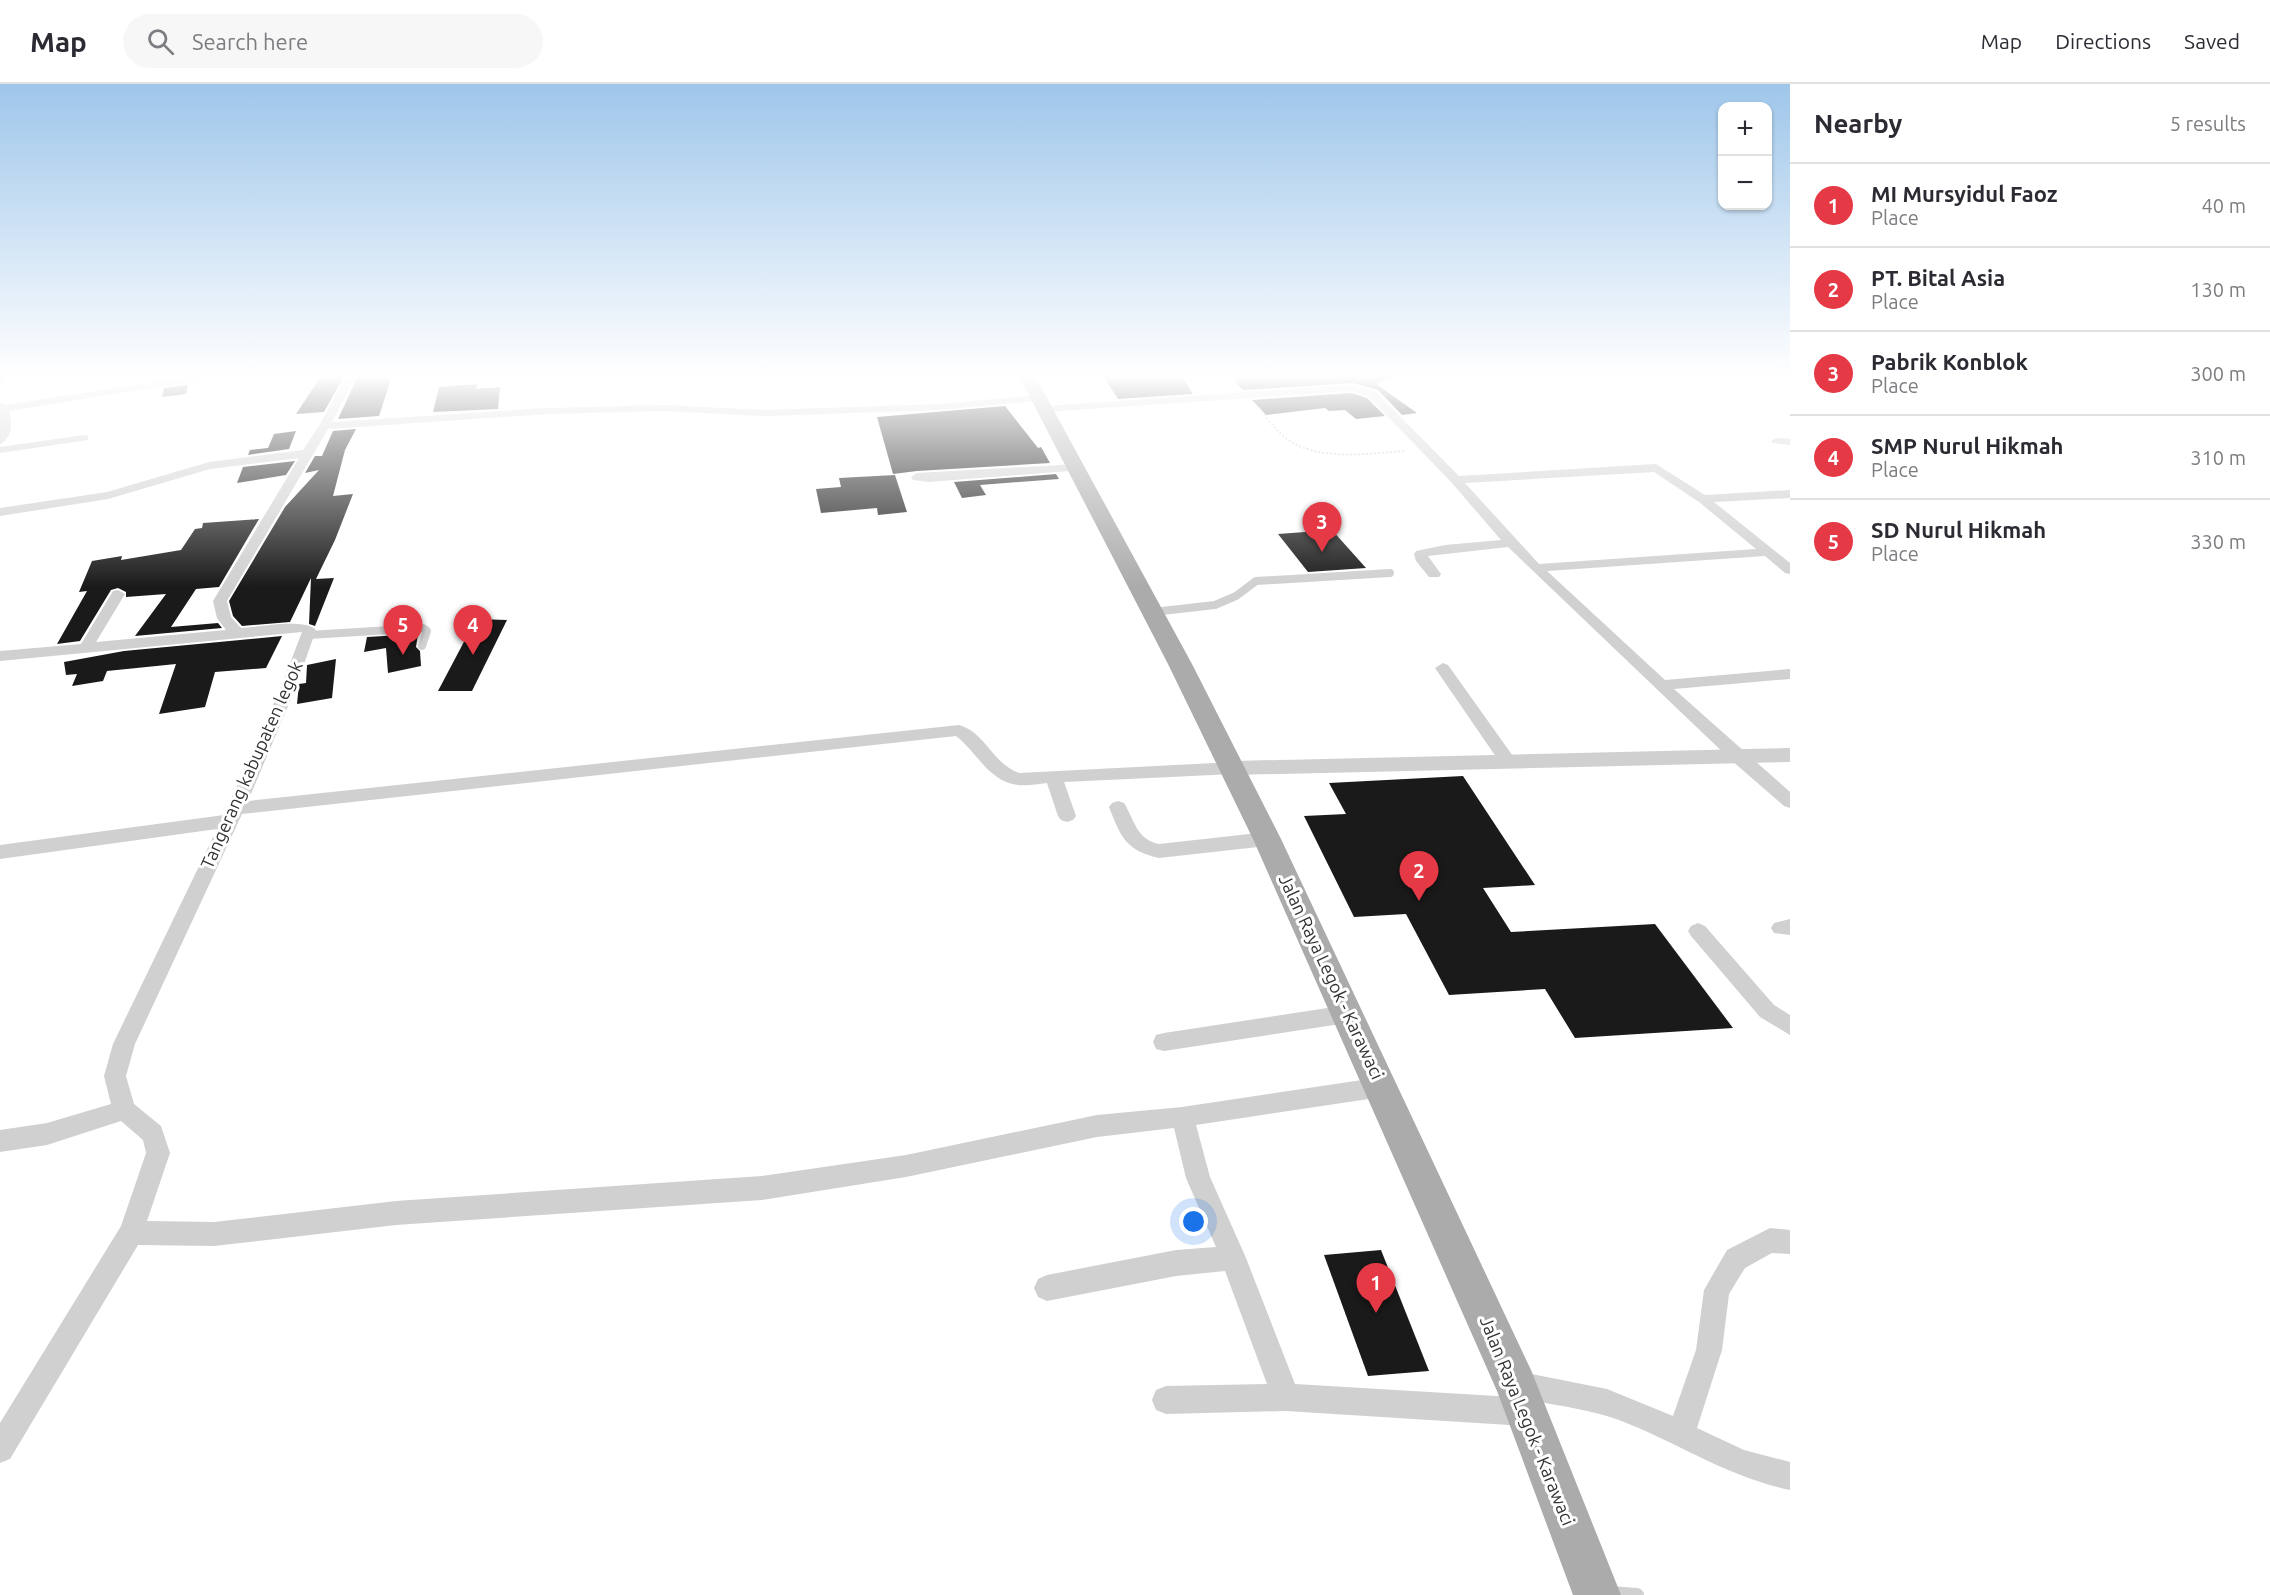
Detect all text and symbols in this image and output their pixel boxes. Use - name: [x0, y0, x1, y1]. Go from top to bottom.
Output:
- search box: [123, 14, 543, 68]
- icon: search: [144, 25, 177, 58]
- text: Map: [30, 26, 87, 57]
- text: Search here: [192, 29, 308, 54]
- text: Map: [1981, 29, 2022, 53]
- text: Directions: [2055, 29, 2151, 53]
- text: Saved: [2184, 29, 2240, 53]
- map controls: [1718, 102, 1772, 210]
- button: +: [1718, 102, 1772, 156]
- text: Nearby: [1814, 109, 1902, 138]
- text: 5 results: [2170, 112, 2246, 135]
- button: −: [1718, 156, 1772, 210]
- text: MI Mursyidul Faoz: [1871, 181, 2058, 206]
- text: 1: [1828, 194, 1839, 217]
- text: 40 m: [2202, 194, 2246, 217]
- text: Place: [1871, 206, 1919, 229]
- text: PT. Bital Asia: [1871, 265, 2005, 290]
- text: 2: [1828, 278, 1839, 301]
- text: 130 m: [2190, 278, 2246, 301]
- text: Place: [1871, 290, 1919, 313]
- text: Pabrik Konblok: [1871, 349, 2028, 374]
- text: 3: [1828, 362, 1839, 385]
- text: 300 m: [2190, 362, 2246, 385]
- text: Place: [1871, 374, 1919, 397]
- text: SMP Nurul Hikmah: [1871, 433, 2063, 458]
- text: 4: [1828, 446, 1839, 469]
- text: 310 m: [2190, 446, 2246, 469]
- text: Place: [1871, 458, 1919, 481]
- pin: 3: [1302, 502, 1342, 552]
- text: SD Nurul Hikmah: [1871, 517, 2046, 542]
- text: 5: [1828, 530, 1839, 553]
- text: 330 m: [2190, 530, 2246, 553]
- text: Place: [1871, 542, 1919, 565]
- pin: 5: [384, 606, 422, 655]
- pin: 4: [454, 606, 492, 655]
- street label: Tangerang kabupaten legok: [196, 658, 306, 871]
- pin: 2: [1400, 852, 1438, 901]
- street label: Jalan Raya Legok - Karawaci: [1276, 871, 1388, 1082]
- your location: [1179, 1207, 1208, 1236]
- pin: 1: [1356, 1264, 1396, 1313]
- street label: Jalan Raya Legok - Karawaci: [1477, 1313, 1579, 1528]

